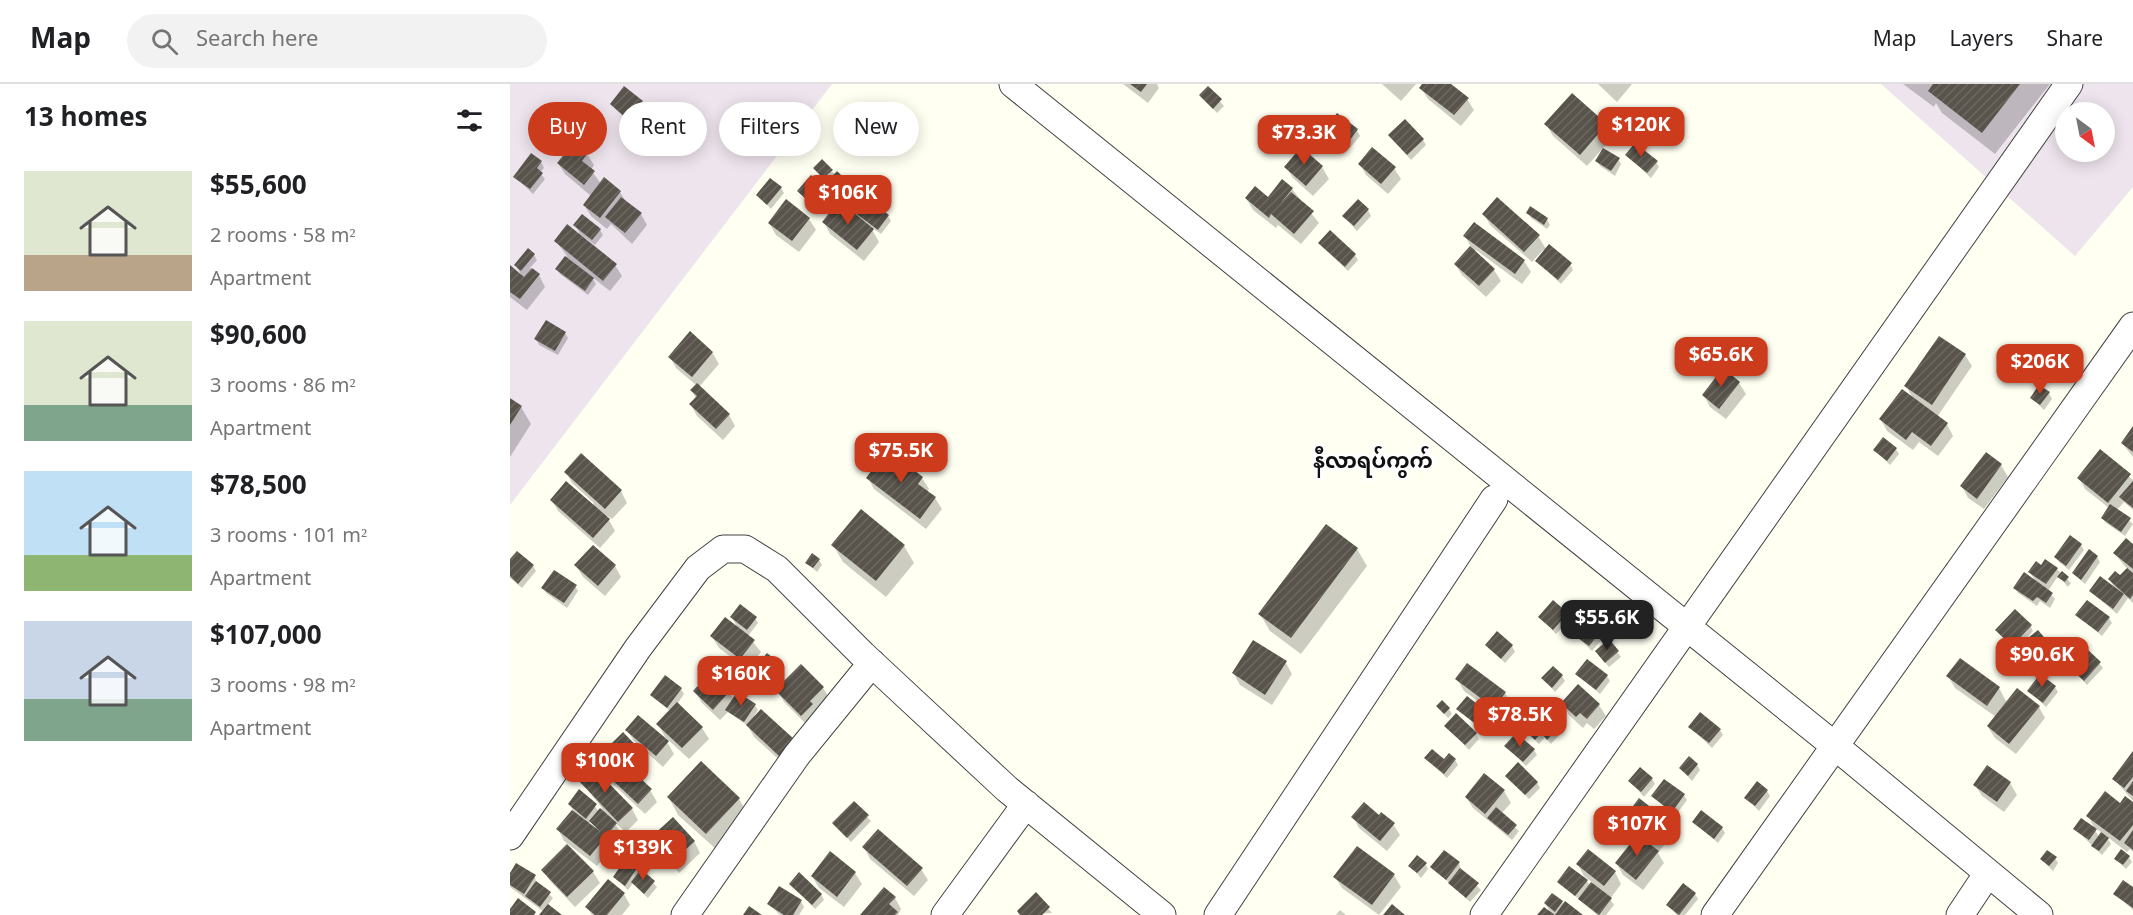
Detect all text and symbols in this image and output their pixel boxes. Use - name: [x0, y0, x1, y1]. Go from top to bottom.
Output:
- text: Map: [30, 11, 91, 72]
- search box: [127, 14, 547, 68]
- text: Search here: [196, 17, 318, 65]
- text: Map: [1873, 18, 1917, 64]
- text: Layers: [1950, 18, 2014, 64]
- text: Share: [2047, 18, 2103, 64]
- icon: search: [148, 25, 181, 58]
- text: 13 homes: [24, 92, 148, 148]
- chip: Buy: [528, 102, 607, 156]
- chip: Rent: [619, 102, 707, 156]
- chip: Filters: [719, 102, 821, 156]
- chip: New: [833, 102, 919, 156]
- north arrow: [2055, 102, 2115, 162]
- map controls: [2055, 102, 2115, 162]
- icon: filters: [453, 104, 486, 137]
- text: $120K: [1611, 105, 1671, 148]
- pin: $120K: [1599, 107, 1683, 158]
- text: $73.3K: [1272, 113, 1336, 156]
- pin: $73.3K: [1255, 115, 1353, 166]
- text: $55,600: [210, 160, 307, 216]
- text: $106K: [818, 173, 878, 216]
- pin: $106K: [806, 175, 890, 226]
- icon: home: [72, 195, 144, 267]
- text: 2 rooms · 58 m²: [210, 216, 356, 259]
- text: Apartment: [210, 259, 311, 302]
- text: $90,600: [210, 310, 307, 366]
- text: $65.6K: [1689, 335, 1753, 378]
- pin: $65.6K: [1672, 337, 1770, 388]
- text: $206K: [2010, 342, 2070, 385]
- pin: $206K: [1998, 344, 2082, 395]
- icon: home: [72, 345, 144, 417]
- text: 3 rooms · 86 m²: [210, 366, 356, 409]
- text: Apartment: [210, 409, 311, 452]
- text: $75.5K: [869, 431, 933, 474]
- pin: $75.5K: [852, 433, 950, 484]
- district label: နီလာရပ်ကွက်: [1313, 440, 1433, 486]
- text: $78,500: [210, 460, 307, 516]
- icon: home: [72, 495, 144, 567]
- text: 3 rooms · 101 m²: [210, 516, 367, 559]
- text: Apartment: [210, 559, 311, 602]
- text: $55.6K: [1575, 598, 1639, 641]
- pin: $55.6K: [1558, 600, 1656, 651]
- text: $107,000: [210, 610, 322, 666]
- text: $90.6K: [2010, 635, 2074, 678]
- pin: $90.6K: [1993, 637, 2091, 688]
- icon: home: [72, 645, 144, 717]
- text: $160K: [711, 654, 771, 697]
- pin: $160K: [699, 656, 783, 707]
- text: 3 rooms · 98 m²: [210, 666, 356, 709]
- text: $78.5K: [1488, 695, 1552, 738]
- pin: $78.5K: [1471, 697, 1569, 748]
- text: Apartment: [210, 709, 311, 752]
- text: $100K: [575, 741, 635, 784]
- pin: $100K: [563, 743, 647, 794]
- text: $107K: [1607, 804, 1667, 847]
- pin: $107K: [1595, 806, 1679, 857]
- text: $139K: [613, 828, 673, 871]
- pin: $139K: [601, 830, 685, 881]

